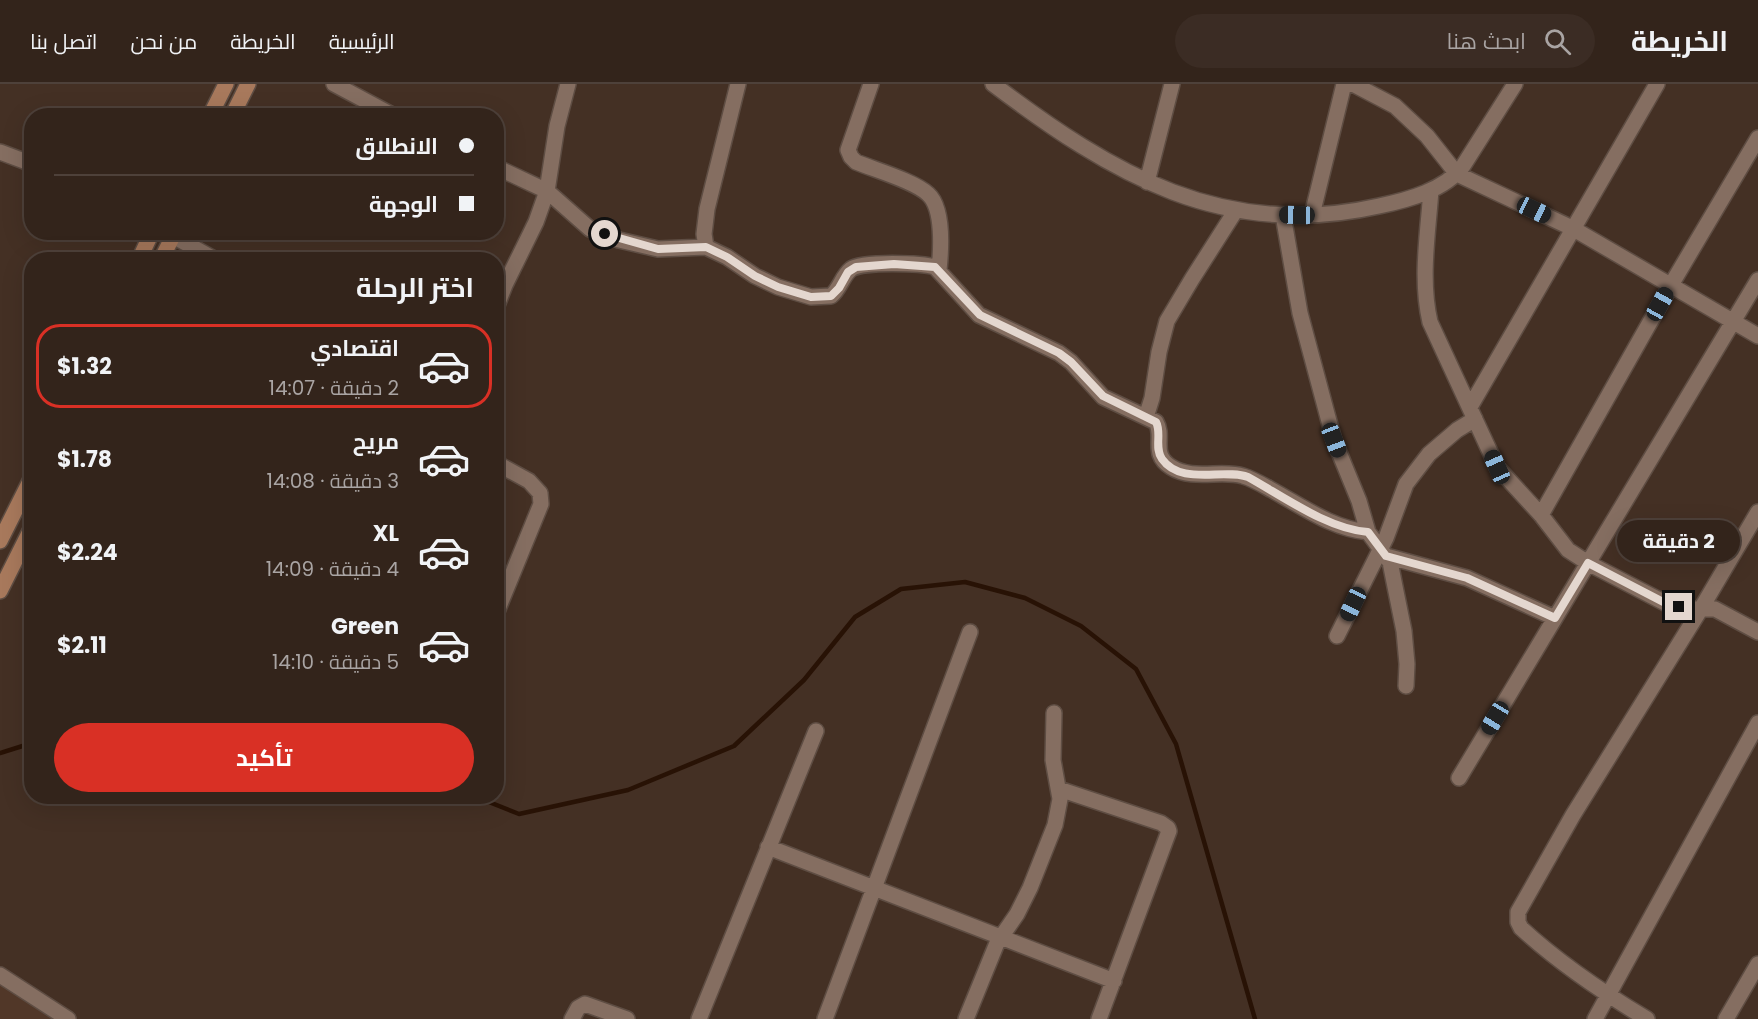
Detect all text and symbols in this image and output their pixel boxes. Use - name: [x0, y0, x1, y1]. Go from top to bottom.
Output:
- search box: [1175, 14, 1595, 68]
- text: الخريطة: [1631, 22, 1728, 61]
- icon: search: [1541, 25, 1574, 58]
- text: ابحث هنا: [1447, 26, 1526, 57]
- text: اتصل بنا: [30, 27, 97, 56]
- text: من نحن: [130, 27, 197, 56]
- text: الخريطة: [230, 27, 296, 56]
- text: الرئيسية: [329, 27, 395, 56]
- text: الانطلاق: [355, 131, 438, 162]
- text: الوجهة: [369, 189, 438, 220]
- car: [1514, 194, 1554, 226]
- car: [1279, 206, 1315, 224]
- route start: [591, 220, 618, 247]
- text: اختر الرحلة: [356, 269, 474, 306]
- car: [1643, 284, 1677, 324]
- text: اقتصادي: [310, 333, 399, 364]
- icon: car: [417, 339, 471, 393]
- text: $1.32: [57, 351, 112, 382]
- text: 2 دقيقة · 14:07: [268, 374, 399, 402]
- car: [1319, 420, 1349, 460]
- text: مريح: [353, 426, 399, 457]
- icon: car: [417, 432, 471, 486]
- text: $1.78: [57, 444, 112, 475]
- car: [1481, 447, 1513, 487]
- text: 3 دقيقة · 14:08: [267, 467, 399, 495]
- text: XL: [373, 518, 399, 549]
- callout: 2 دقيقة: [1618, 520, 1740, 562]
- icon: car: [417, 525, 471, 579]
- text: 2 دقيقة: [1642, 527, 1715, 555]
- text: $2.24: [57, 537, 118, 568]
- text: 4 دقيقة · 14:09: [266, 555, 399, 583]
- car: [1337, 584, 1369, 624]
- route end: [1665, 593, 1692, 620]
- text: Green: [331, 611, 399, 642]
- icon: car: [417, 618, 471, 672]
- text: $2.11: [57, 630, 107, 661]
- text: 5 دقيقة · 14:10: [272, 648, 399, 676]
- car: [1478, 698, 1512, 738]
- button: تأكيد: [54, 723, 474, 792]

